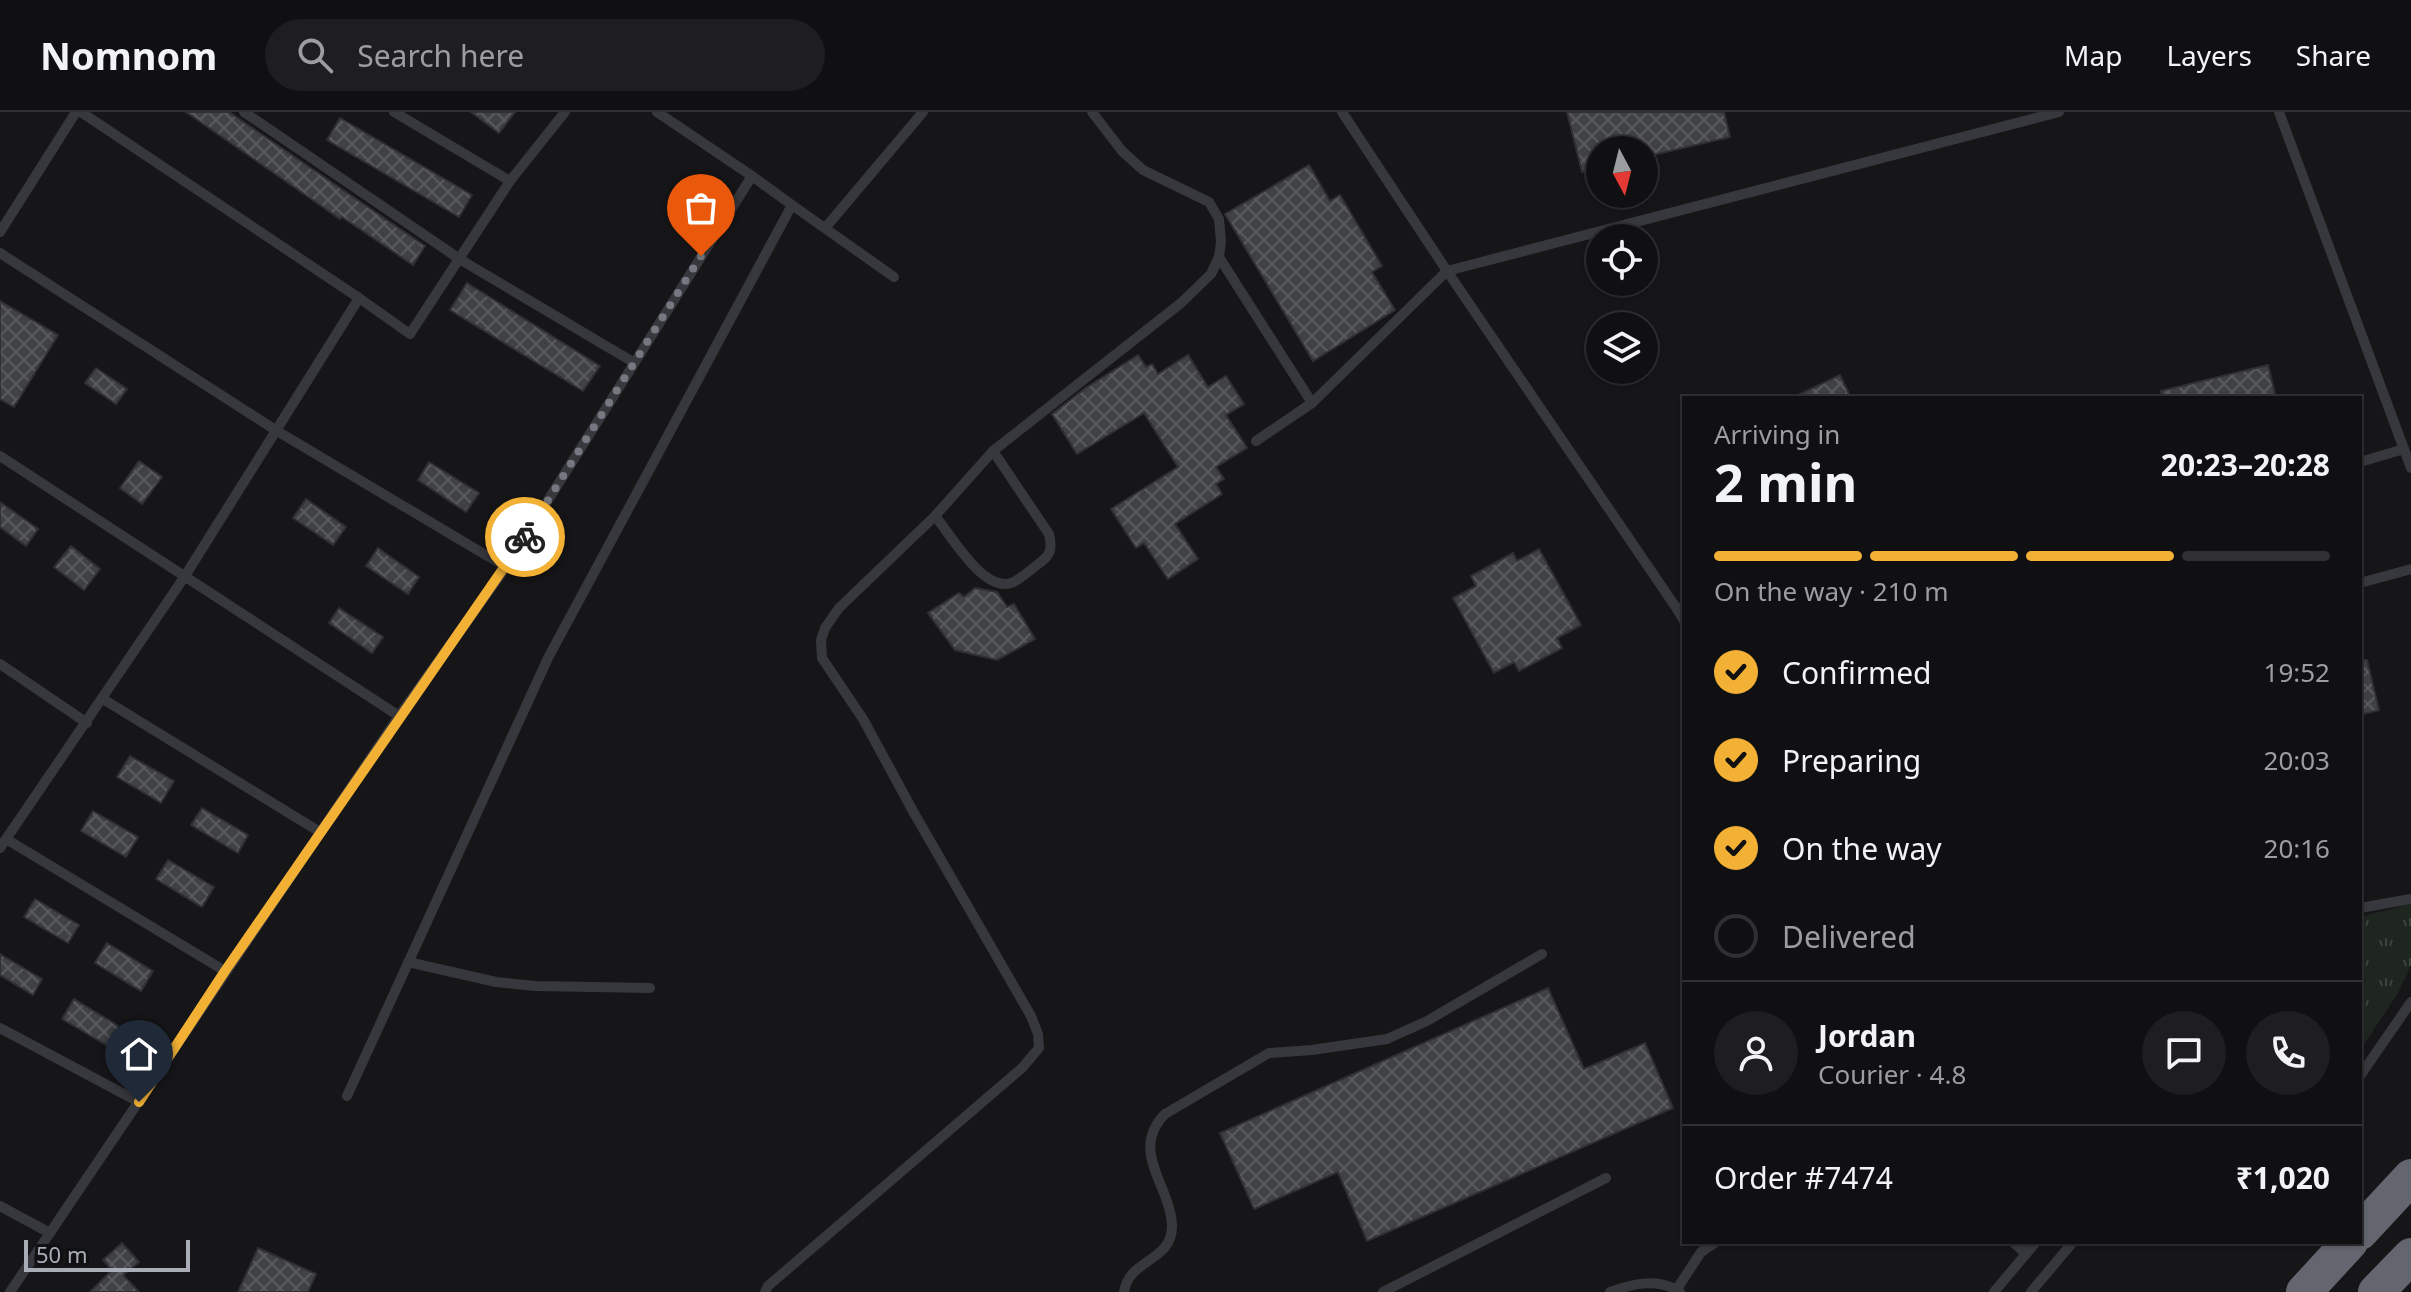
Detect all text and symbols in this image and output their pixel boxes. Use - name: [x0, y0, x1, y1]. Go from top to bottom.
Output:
- search box: [265, 19, 825, 91]
- text: Nomnom: [40, 29, 217, 81]
- icon: search: [293, 33, 337, 77]
- text: Search here: [357, 35, 524, 76]
- text: Map: [2064, 36, 2122, 74]
- text: Layers: [2166, 36, 2252, 74]
- text: Share: [2296, 36, 2371, 74]
- north arrow: [1586, 136, 1658, 208]
- map controls: [1586, 136, 1658, 384]
- pin: [667, 174, 735, 256]
- icon: bag: [679, 186, 723, 230]
- button: locate: [1586, 224, 1658, 296]
- button: layers: [1586, 312, 1658, 384]
- text: Arriving in: [1714, 416, 1840, 452]
- text: 20:23–20:28: [2161, 444, 2330, 485]
- text: 2 min: [1714, 446, 1857, 517]
- courier: [485, 497, 565, 577]
- icon: bike: [503, 515, 547, 559]
- text: On the way · 210 m: [1714, 573, 1948, 609]
- icon: check: [1714, 650, 1758, 694]
- text: Confirmed: [1782, 652, 1932, 693]
- text: 19:52: [2264, 654, 2330, 690]
- icon: check: [1714, 738, 1758, 782]
- text: Preparing: [1782, 740, 1921, 781]
- text: 20:03: [2264, 742, 2330, 778]
- icon: check: [1714, 826, 1758, 870]
- text: On the way: [1782, 828, 1942, 869]
- text: 20:16: [2264, 830, 2330, 866]
- text: Delivered: [1782, 916, 1916, 957]
- button: person: [1714, 1011, 1798, 1095]
- button: chat: [2142, 1011, 2226, 1095]
- button: phone: [2246, 1011, 2330, 1095]
- text: Jordan: [1818, 1015, 1916, 1056]
- pin: [105, 1020, 173, 1102]
- icon: home: [117, 1032, 161, 1076]
- text: Courier · 4.8: [1818, 1056, 1966, 1092]
- text: Order #7474: [1714, 1157, 1893, 1198]
- text: ₹1,020: [2236, 1157, 2330, 1198]
- scale bar: [24, 1236, 190, 1272]
- text: 50 m: [36, 1239, 87, 1269]

